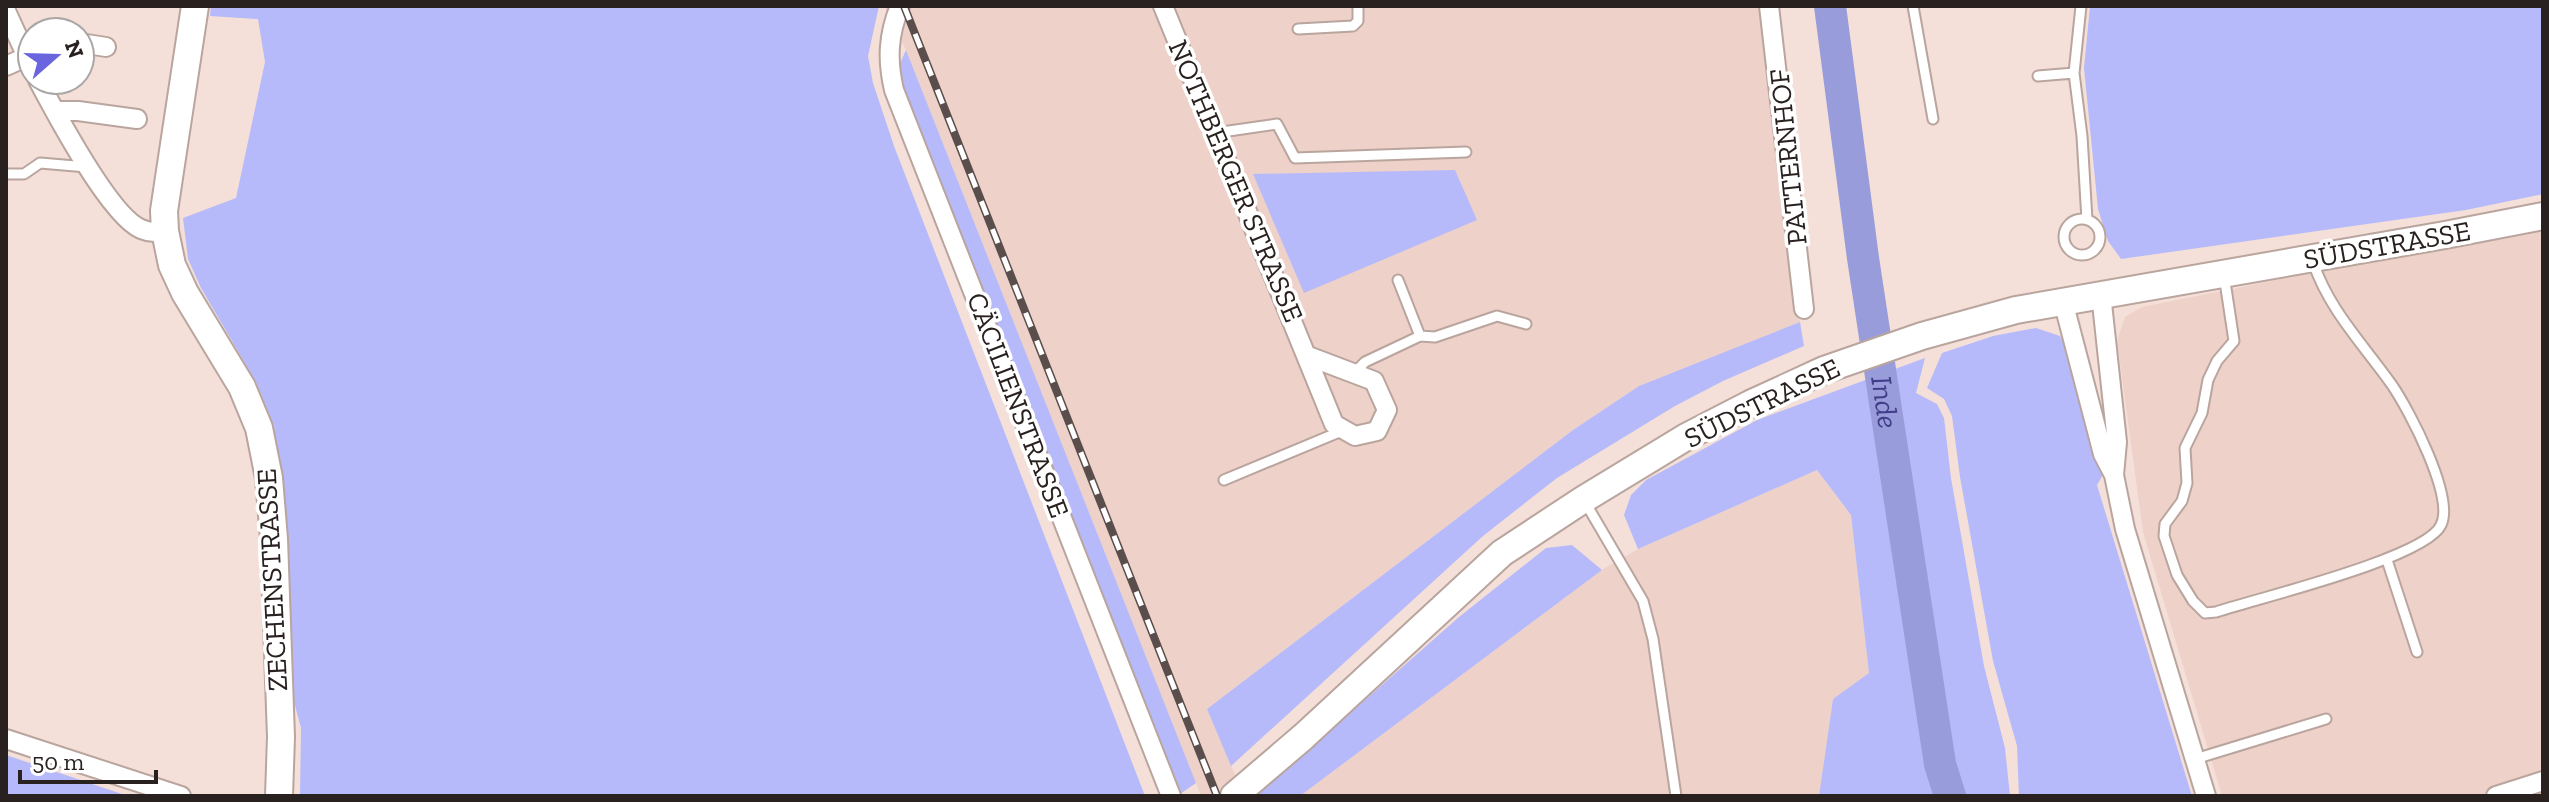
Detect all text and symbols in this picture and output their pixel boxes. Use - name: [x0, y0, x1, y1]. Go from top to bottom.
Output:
- north arrow: [16, 16, 96, 96]
- street label: NOTHBERGER STRASSE: [1162, 35, 1310, 327]
- text: N: [59, 37, 90, 62]
- street label: PATTERNHOF: [1762, 67, 1814, 247]
- street label: SÜDSTRASSE: [2301, 214, 2473, 276]
- street label: CÄCILIENSTRASSE: [960, 288, 1076, 522]
- street label: SÜDSTRASSE: [1679, 351, 1845, 455]
- water label: Inde: [1863, 373, 1907, 431]
- street label: ZECHENSTRASSE: [250, 468, 294, 692]
- scale bar: [20, 734, 156, 784]
- text: 50 m: [32, 747, 85, 776]

